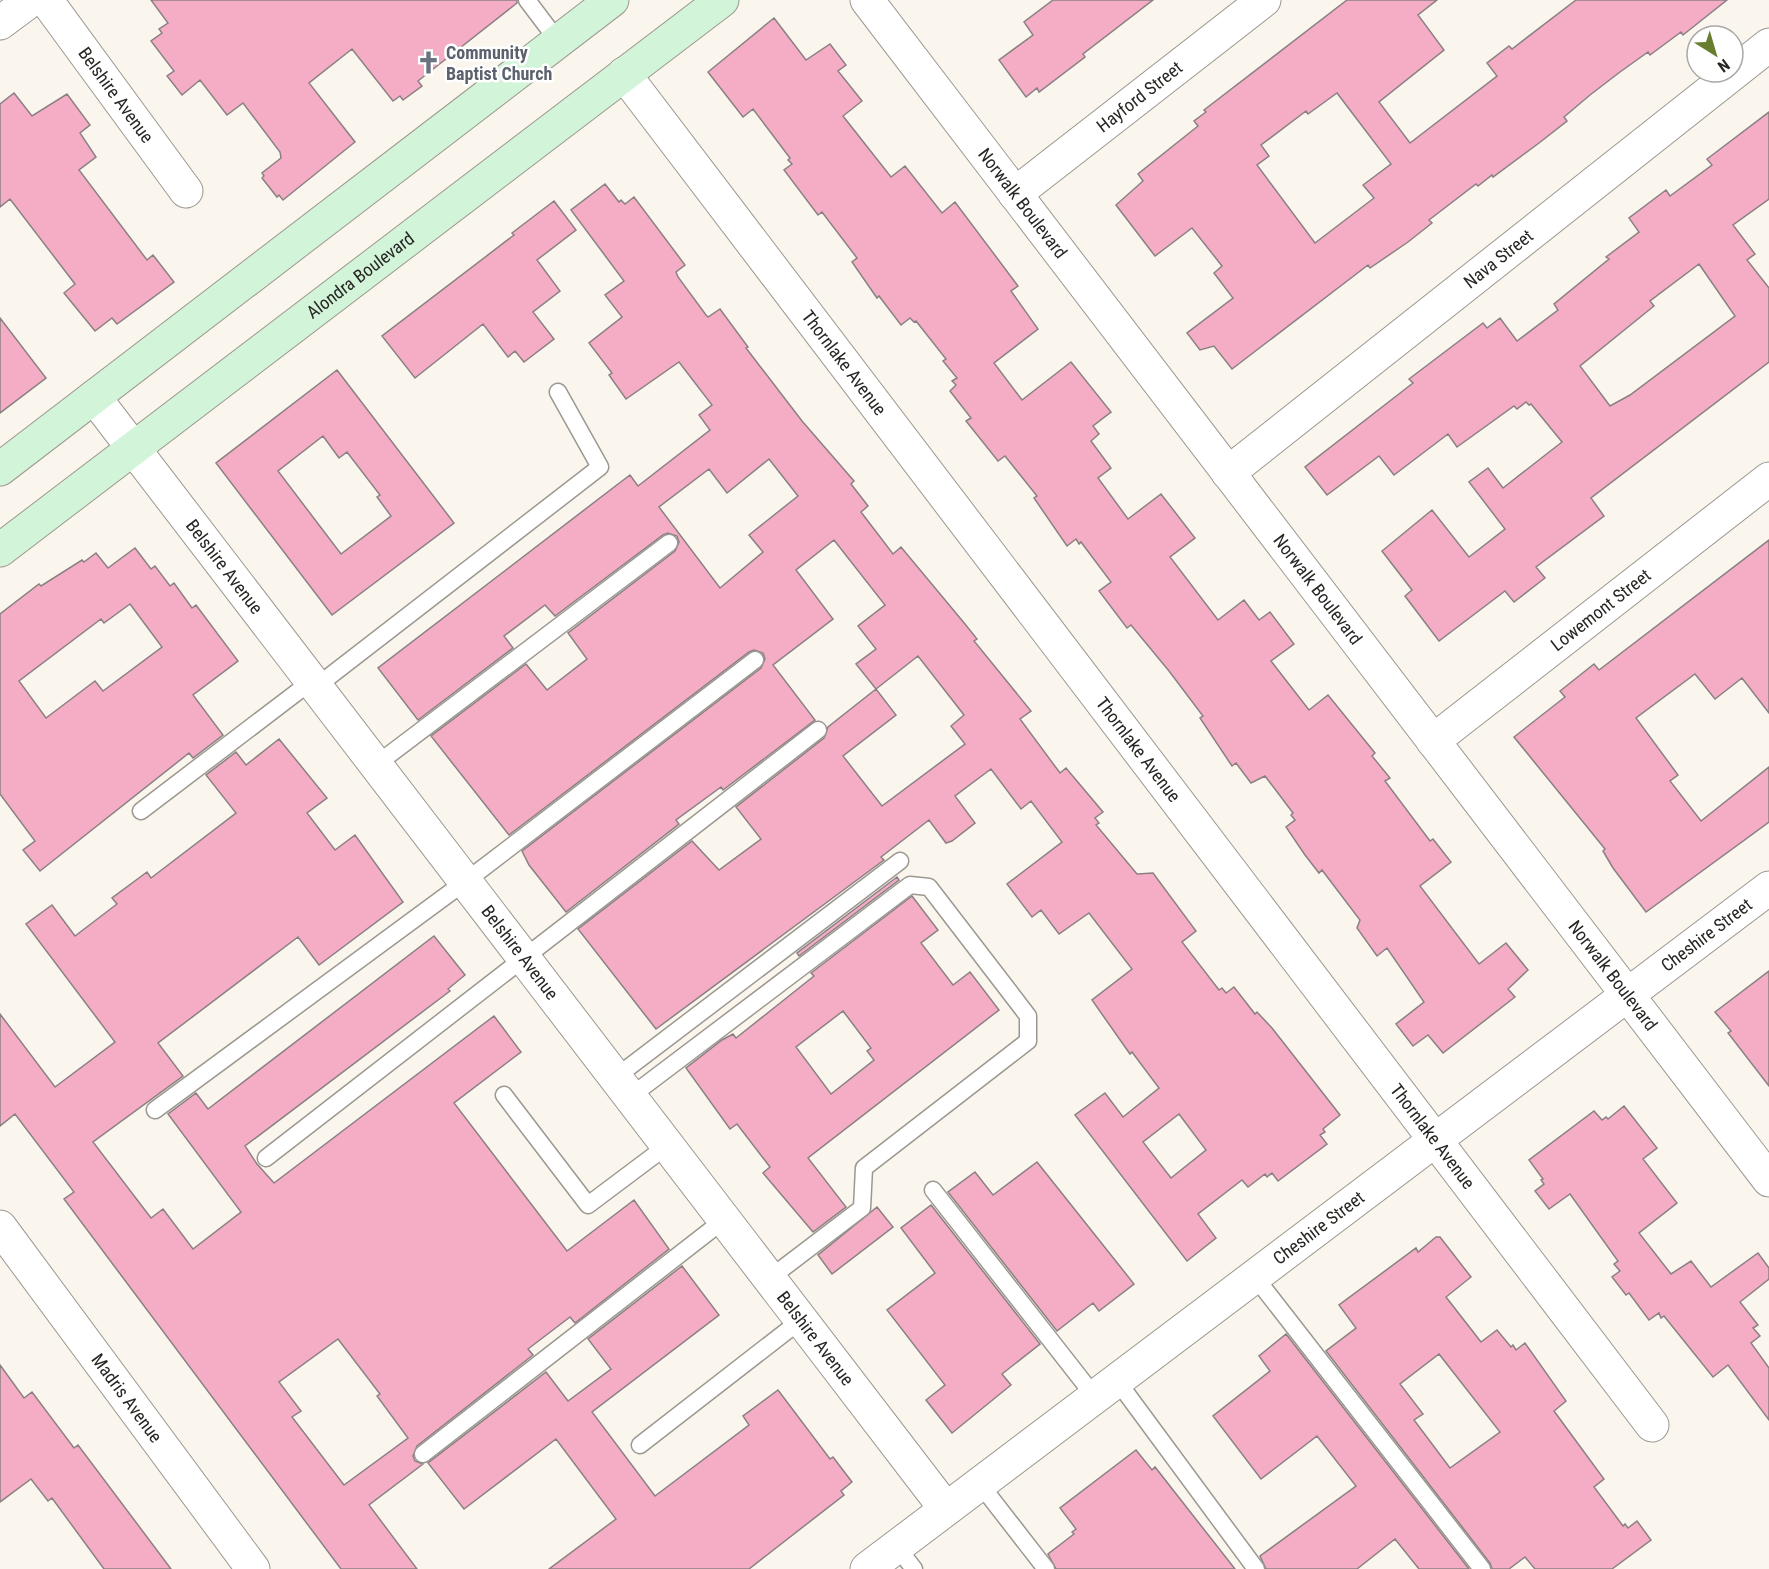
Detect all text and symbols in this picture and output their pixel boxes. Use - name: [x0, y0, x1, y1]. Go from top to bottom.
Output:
- north arrow: [1685, 24, 1745, 84]
- place label: Community Baptist Church: [446, 42, 552, 84]
- street label: Belshire Avenue: [74, 43, 158, 147]
- church icon: Community Baptist Church: [415, 50, 441, 76]
- text: N: [1714, 55, 1733, 76]
- street label: Hayford Street: [1092, 57, 1186, 136]
- street label: Norwalk Boulevard: [974, 144, 1072, 262]
- street label: Nava Street: [1460, 225, 1537, 292]
- street label: Alondra Boulevard: [302, 227, 418, 323]
- street label: Thornlake Avenue: [798, 306, 891, 419]
- street label: Belshire Avenue: [182, 515, 267, 618]
- street label: Norwalk Boulevard: [1269, 530, 1367, 648]
- street label: Lowemont Street: [1547, 564, 1655, 655]
- street label: Thornlake Avenue: [1092, 693, 1185, 806]
- street label: Cheshire Street: [1657, 894, 1756, 976]
- street label: Belshire Avenue: [477, 901, 563, 1004]
- street label: Norwalk Boulevard: [1564, 916, 1662, 1035]
- street label: Thornlake Avenue: [1386, 1079, 1479, 1193]
- street label: Cheshire Street: [1269, 1186, 1368, 1269]
- street label: Belshire Avenue: [773, 1287, 858, 1389]
- street label: Madris Avenue: [87, 1349, 167, 1446]

